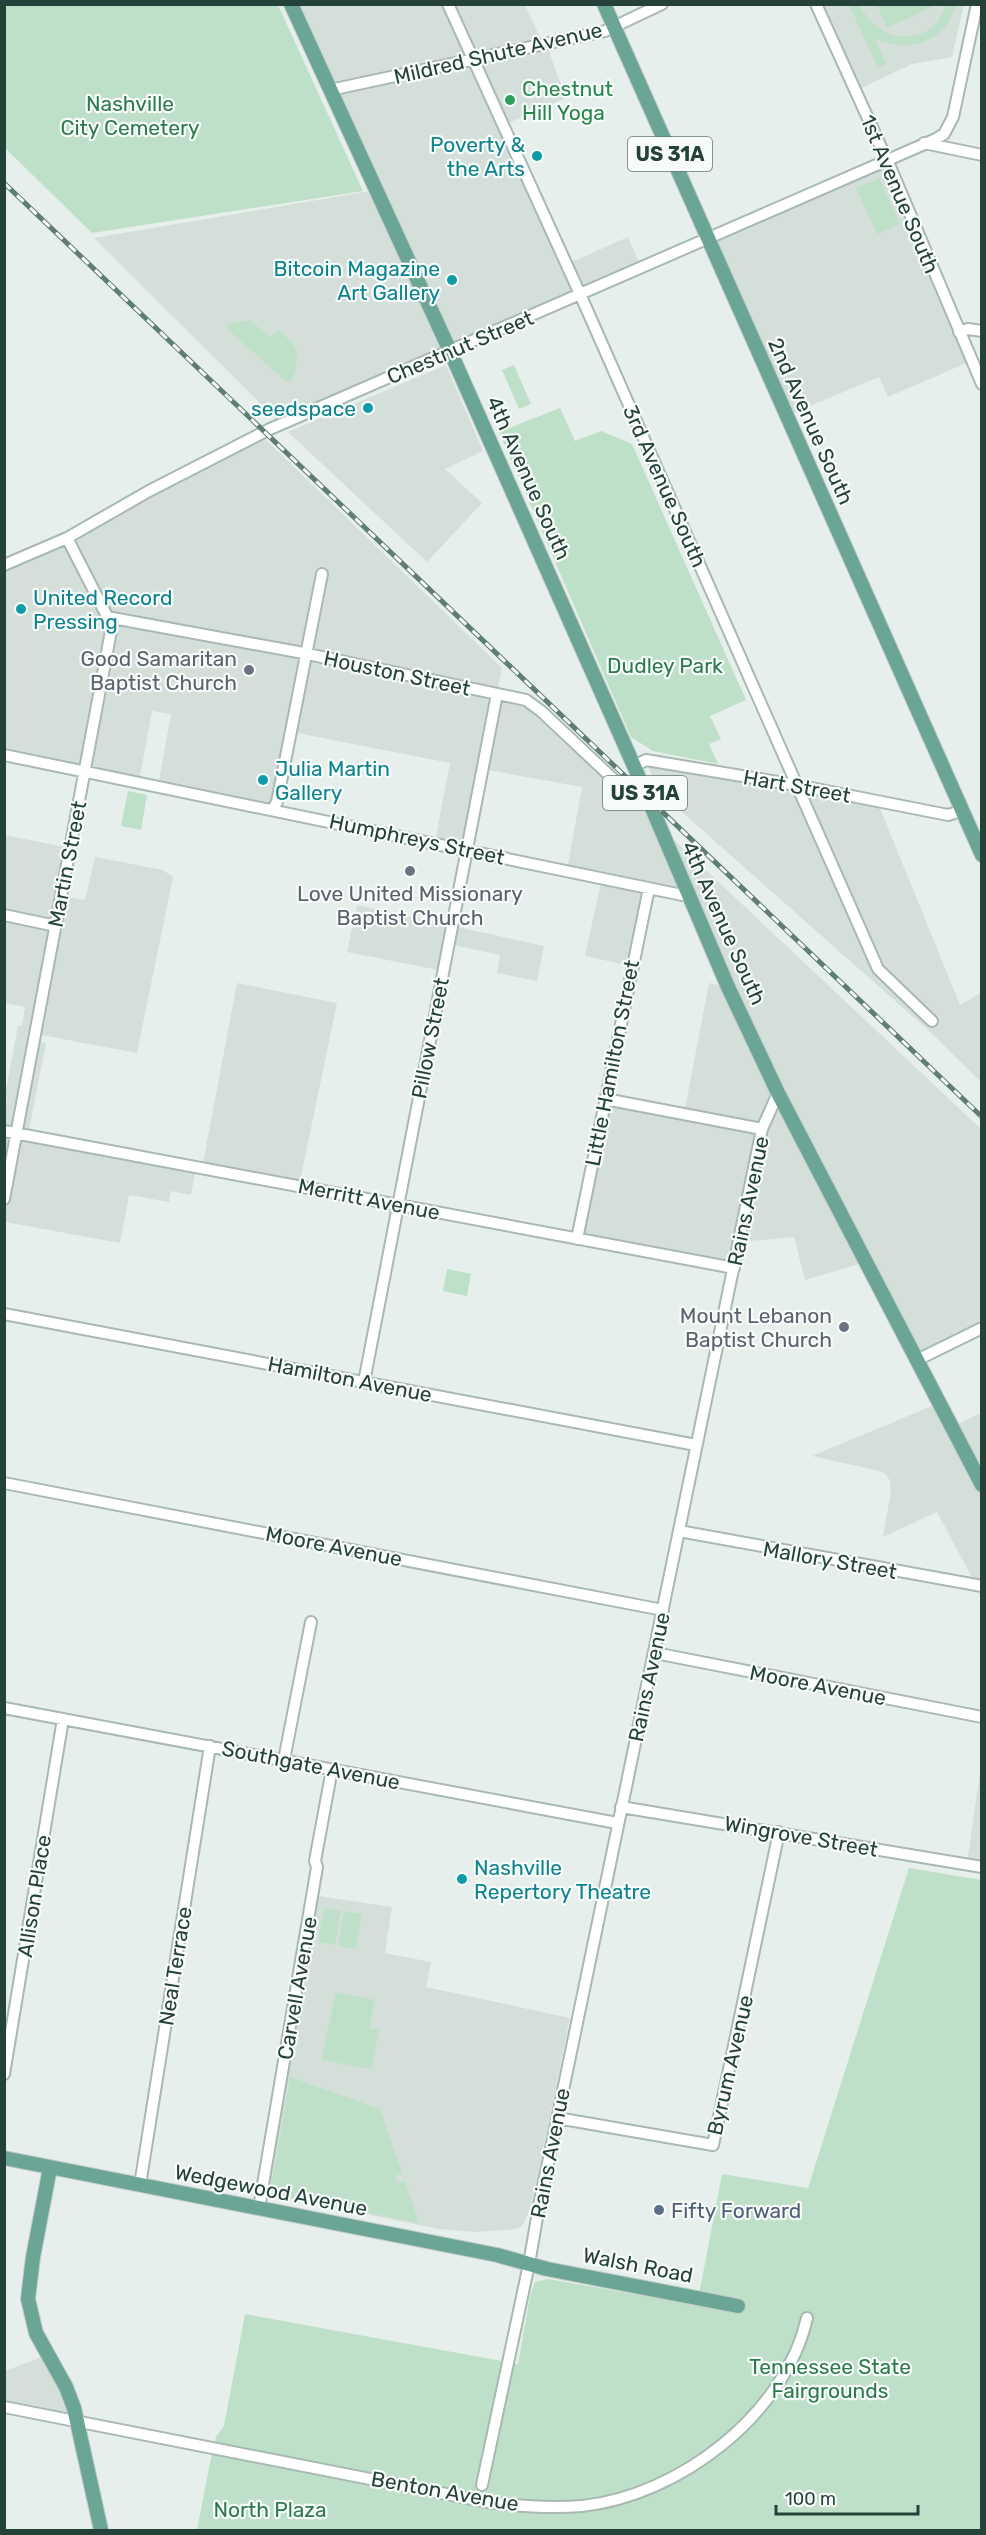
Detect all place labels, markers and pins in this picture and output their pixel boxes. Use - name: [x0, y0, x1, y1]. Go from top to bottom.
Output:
- place label: Chestnut Hill Yoga: [522, 76, 613, 125]
- marker: Chestnut Hill Yoga: [503, 93, 517, 107]
- place label: Poverty & the Arts: [430, 132, 525, 181]
- marker: Poverty & the Arts: [530, 149, 544, 163]
- place label: Bitcoin Magazine Art Gallery: [273, 256, 440, 305]
- marker: Bitcoin Magazine Art Gallery: [445, 273, 459, 287]
- place label: seedspace: [251, 396, 356, 421]
- marker: seedspace: [361, 401, 375, 415]
- place label: United Record Pressing: [33, 585, 172, 634]
- marker: United Record Pressing: [14, 602, 28, 616]
- place label: Good Samaritan Baptist Church: [80, 646, 237, 695]
- marker: Good Samaritan Baptist Church: [242, 663, 256, 677]
- place label: Julia Martin Gallery: [275, 756, 390, 805]
- marker: Julia Martin Gallery: [256, 773, 270, 787]
- marker: Love United Missionary Baptist Church: [403, 864, 417, 878]
- place label: Love United Missionary Baptist Church: [297, 881, 523, 930]
- place label: Mount Lebanon Baptist Church: [680, 1303, 832, 1352]
- marker: Mount Lebanon Baptist Church: [837, 1320, 851, 1334]
- place label: Nashville Repertory Theatre: [474, 1855, 651, 1904]
- marker: Nashville Repertory Theatre: [455, 1872, 469, 1886]
- place label: Fifty Forward: [671, 2198, 801, 2223]
- marker: Fifty Forward: [652, 2203, 666, 2217]

